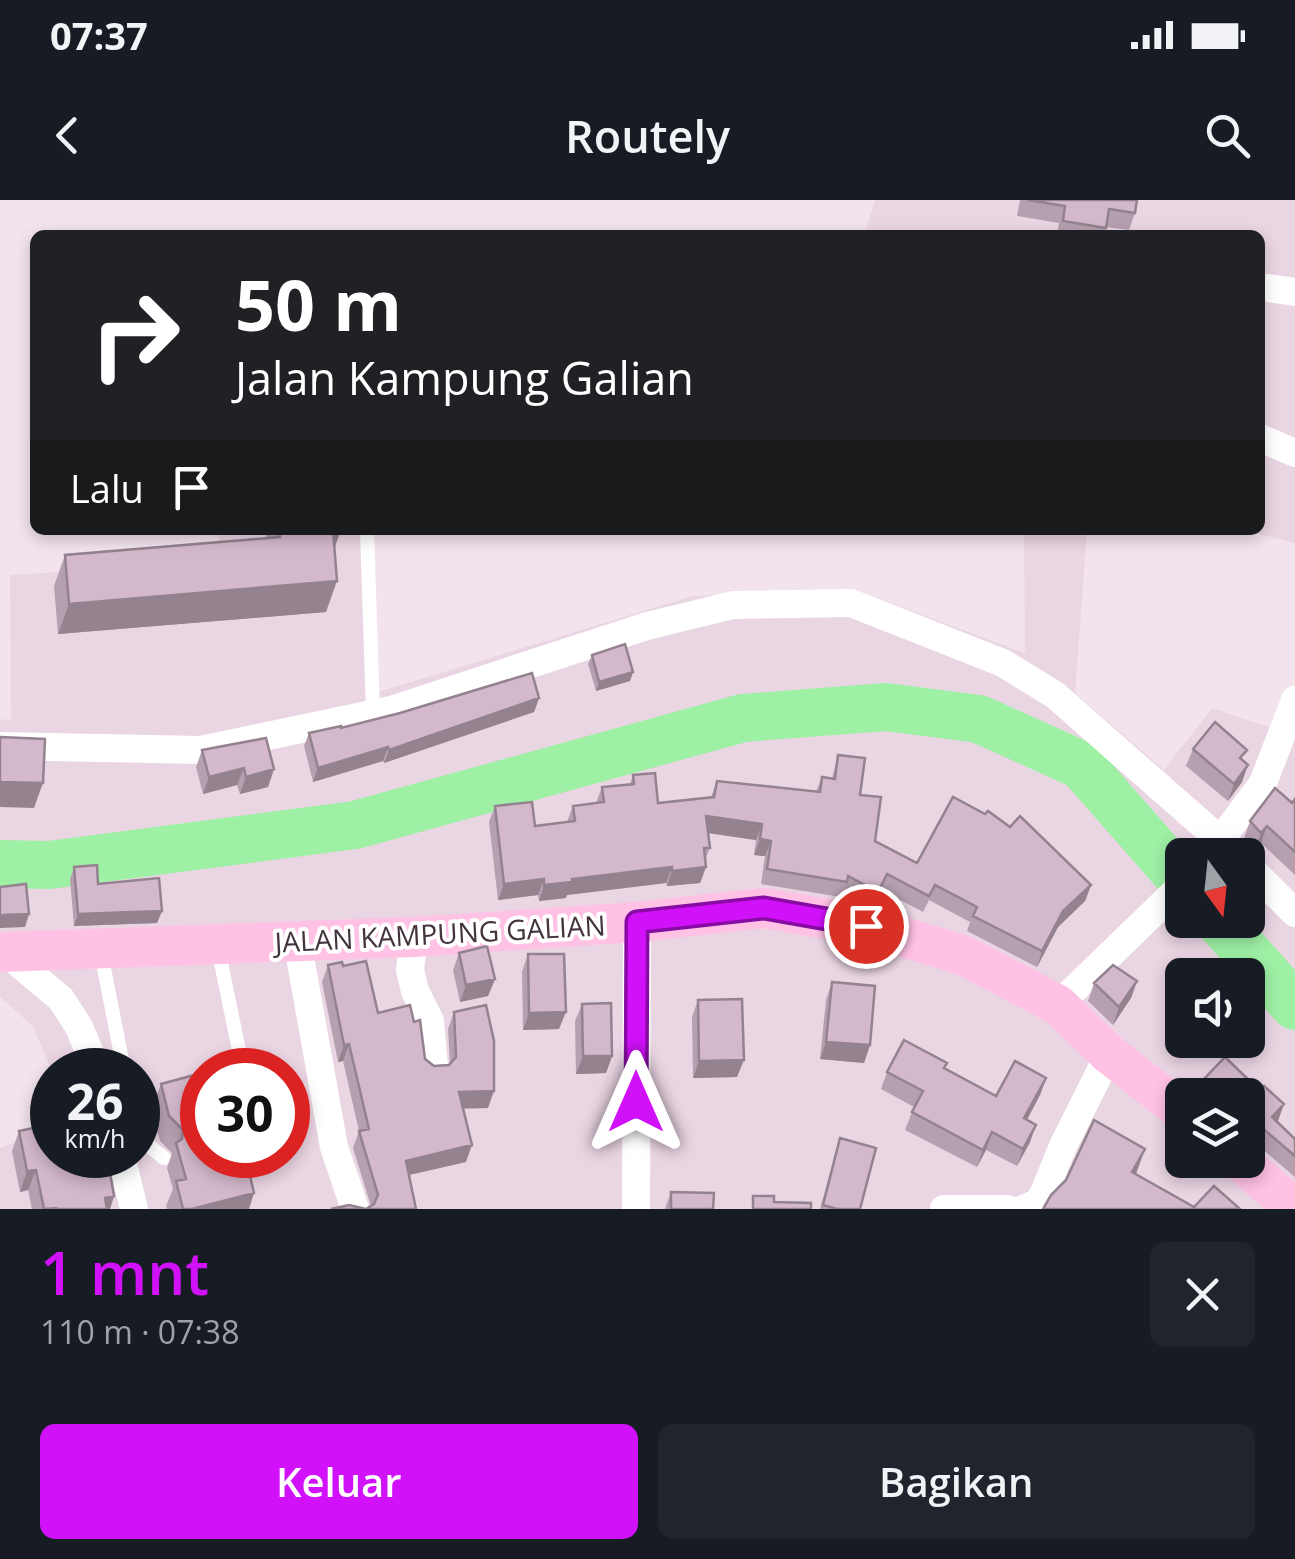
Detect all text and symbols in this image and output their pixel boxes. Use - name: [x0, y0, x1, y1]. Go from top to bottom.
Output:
- text: 07:37: [50, 9, 148, 61]
- text: Routely: [565, 105, 730, 166]
- icon: back: [40, 108, 95, 163]
- icon: search: [1200, 108, 1255, 163]
- text: 50 m: [235, 256, 402, 352]
- icon: right: [70, 270, 200, 400]
- text: Jalan Kampung Galian: [235, 347, 694, 408]
- icon: arrive: [164, 460, 219, 515]
- text: Lalu: [70, 462, 144, 514]
- north arrow: [1165, 838, 1265, 938]
- map controls: [1165, 838, 1265, 1178]
- pin: [824, 884, 909, 969]
- icon: arrive: [839, 899, 894, 954]
- street label: JALAN KAMPUNG GALIAN: [271, 905, 606, 961]
- button: sound: [1165, 958, 1265, 1058]
- speed limit sign: 30: [180, 1048, 310, 1178]
- position arrow: [584, 1050, 688, 1154]
- text: 26: [66, 1067, 124, 1135]
- button: layers: [1165, 1078, 1265, 1178]
- text: km/h: [65, 1121, 125, 1155]
- text: 1 mnt: [40, 1231, 209, 1313]
- button: close: [1150, 1242, 1255, 1347]
- text: 110 m · 07:38: [40, 1310, 239, 1353]
- button: Keluar: [40, 1424, 638, 1539]
- button: Bagikan: [658, 1424, 1255, 1539]

